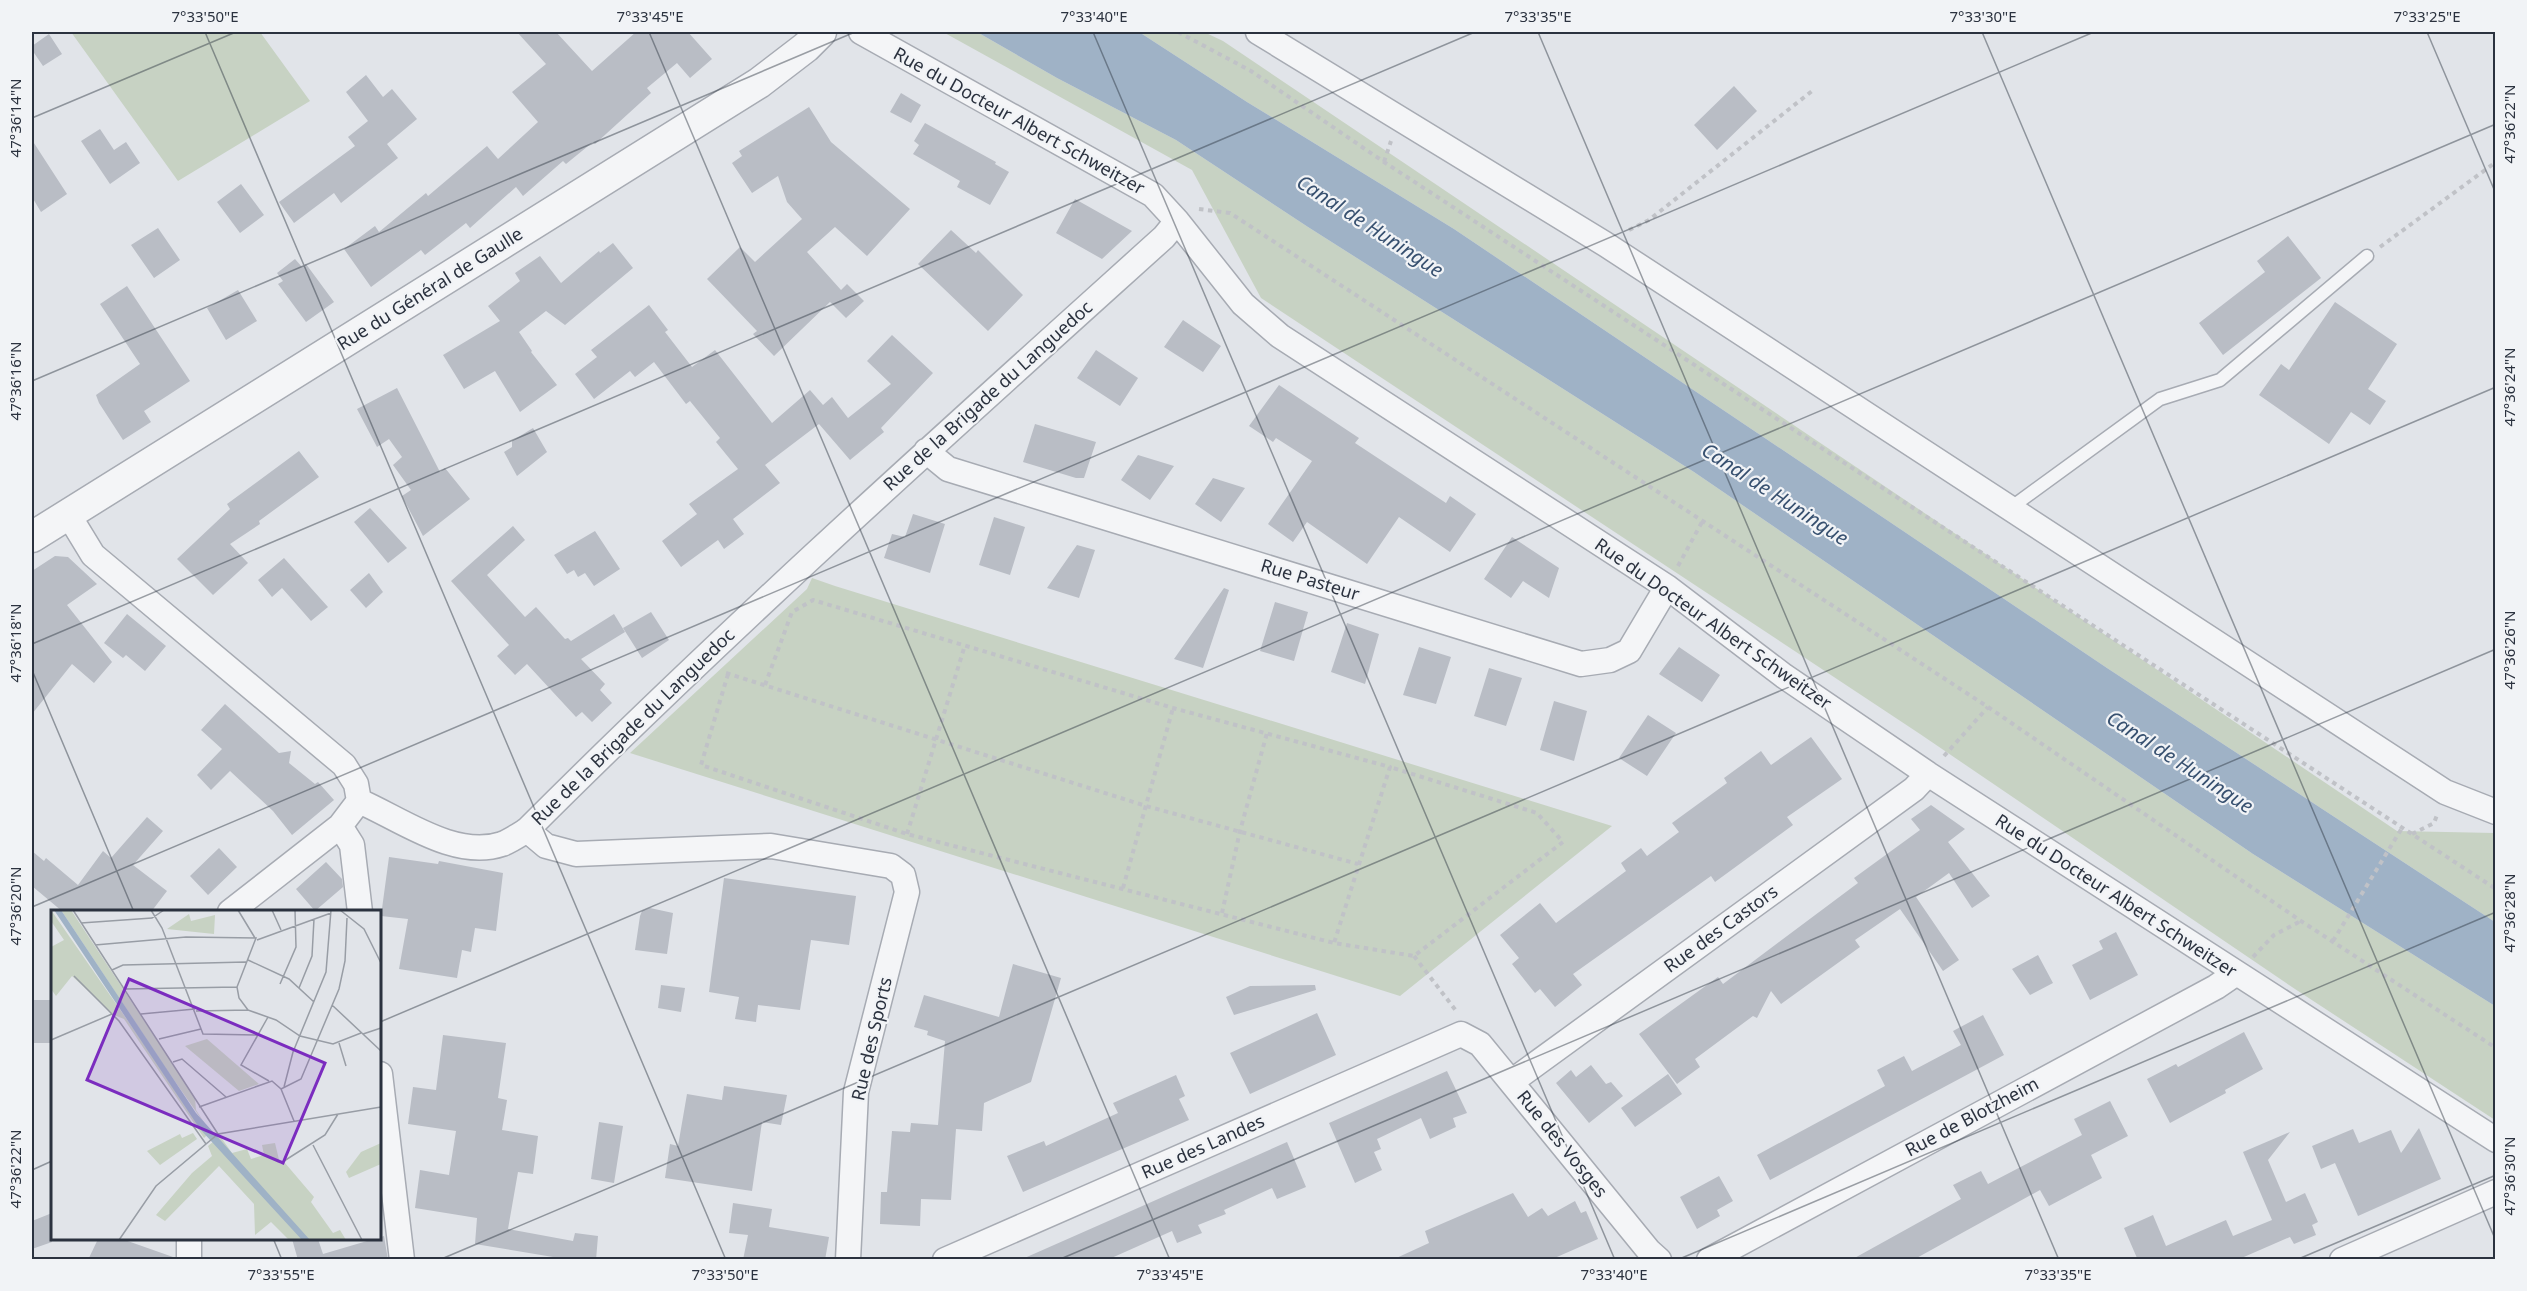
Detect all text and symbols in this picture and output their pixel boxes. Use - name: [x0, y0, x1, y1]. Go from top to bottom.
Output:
- text: 7°33'50"E: [171, 6, 239, 26]
- text: 7°33'45"E: [616, 6, 684, 26]
- text: 7°33'40"E: [1060, 6, 1128, 26]
- text: 7°33'35"E: [1504, 6, 1572, 26]
- text: 7°33'30"E: [1949, 6, 2017, 26]
- text: 7°33'25"E: [2393, 6, 2461, 26]
- street label: Rue du Docteur Albert Schweitzer: [890, 41, 1150, 200]
- text: 47°36'14"N: [5, 79, 25, 157]
- text: 47°36'22"N: [2499, 85, 2519, 163]
- water label: Canal de Huningue: [1292, 168, 1449, 283]
- street label: Rue du Général de Gaulle: [332, 221, 527, 355]
- street label: Rue de la Brigade du Languedoc: [878, 294, 1097, 496]
- text: 47°36'16"N: [5, 342, 25, 420]
- text: 47°36'24"N: [2499, 348, 2519, 426]
- water label: Canal de Huningue: [1697, 436, 1854, 551]
- street label: Rue du Docteur Albert Schweitzer: [1590, 532, 1837, 715]
- street label: Rue Pasteur: [1258, 553, 1363, 606]
- text: 47°36'18"N: [5, 604, 25, 682]
- text: 47°36'26"N: [2499, 611, 2519, 689]
- street label: Rue de la Brigade du Languedoc: [525, 622, 739, 830]
- water label: Canal de Huningue: [2102, 704, 2259, 819]
- street label: Rue du Docteur Albert Schweitzer: [1991, 808, 2243, 983]
- text: 47°36'20"N: [5, 867, 25, 945]
- text: 47°36'28"N: [2499, 874, 2519, 952]
- street label: Rue des Castors: [1659, 879, 1782, 978]
- inset map: [51, 910, 381, 1240]
- street label: Rue des Sports: [845, 975, 897, 1103]
- street label: Rue de Blotzheim: [1901, 1071, 2043, 1161]
- street label: Rue des Vosges: [1512, 1085, 1613, 1202]
- street label: Rue des Landes: [1137, 1108, 1268, 1184]
- text: 47°36'22"N: [5, 1130, 25, 1208]
- text: 47°36'30"N: [2499, 1137, 2519, 1215]
- text: 7°33'55"E: [247, 1264, 315, 1284]
- text: 7°33'50"E: [691, 1264, 759, 1284]
- text: 7°33'45"E: [1136, 1264, 1204, 1284]
- text: 7°33'40"E: [1580, 1264, 1648, 1284]
- text: 7°33'35"E: [2024, 1264, 2092, 1284]

